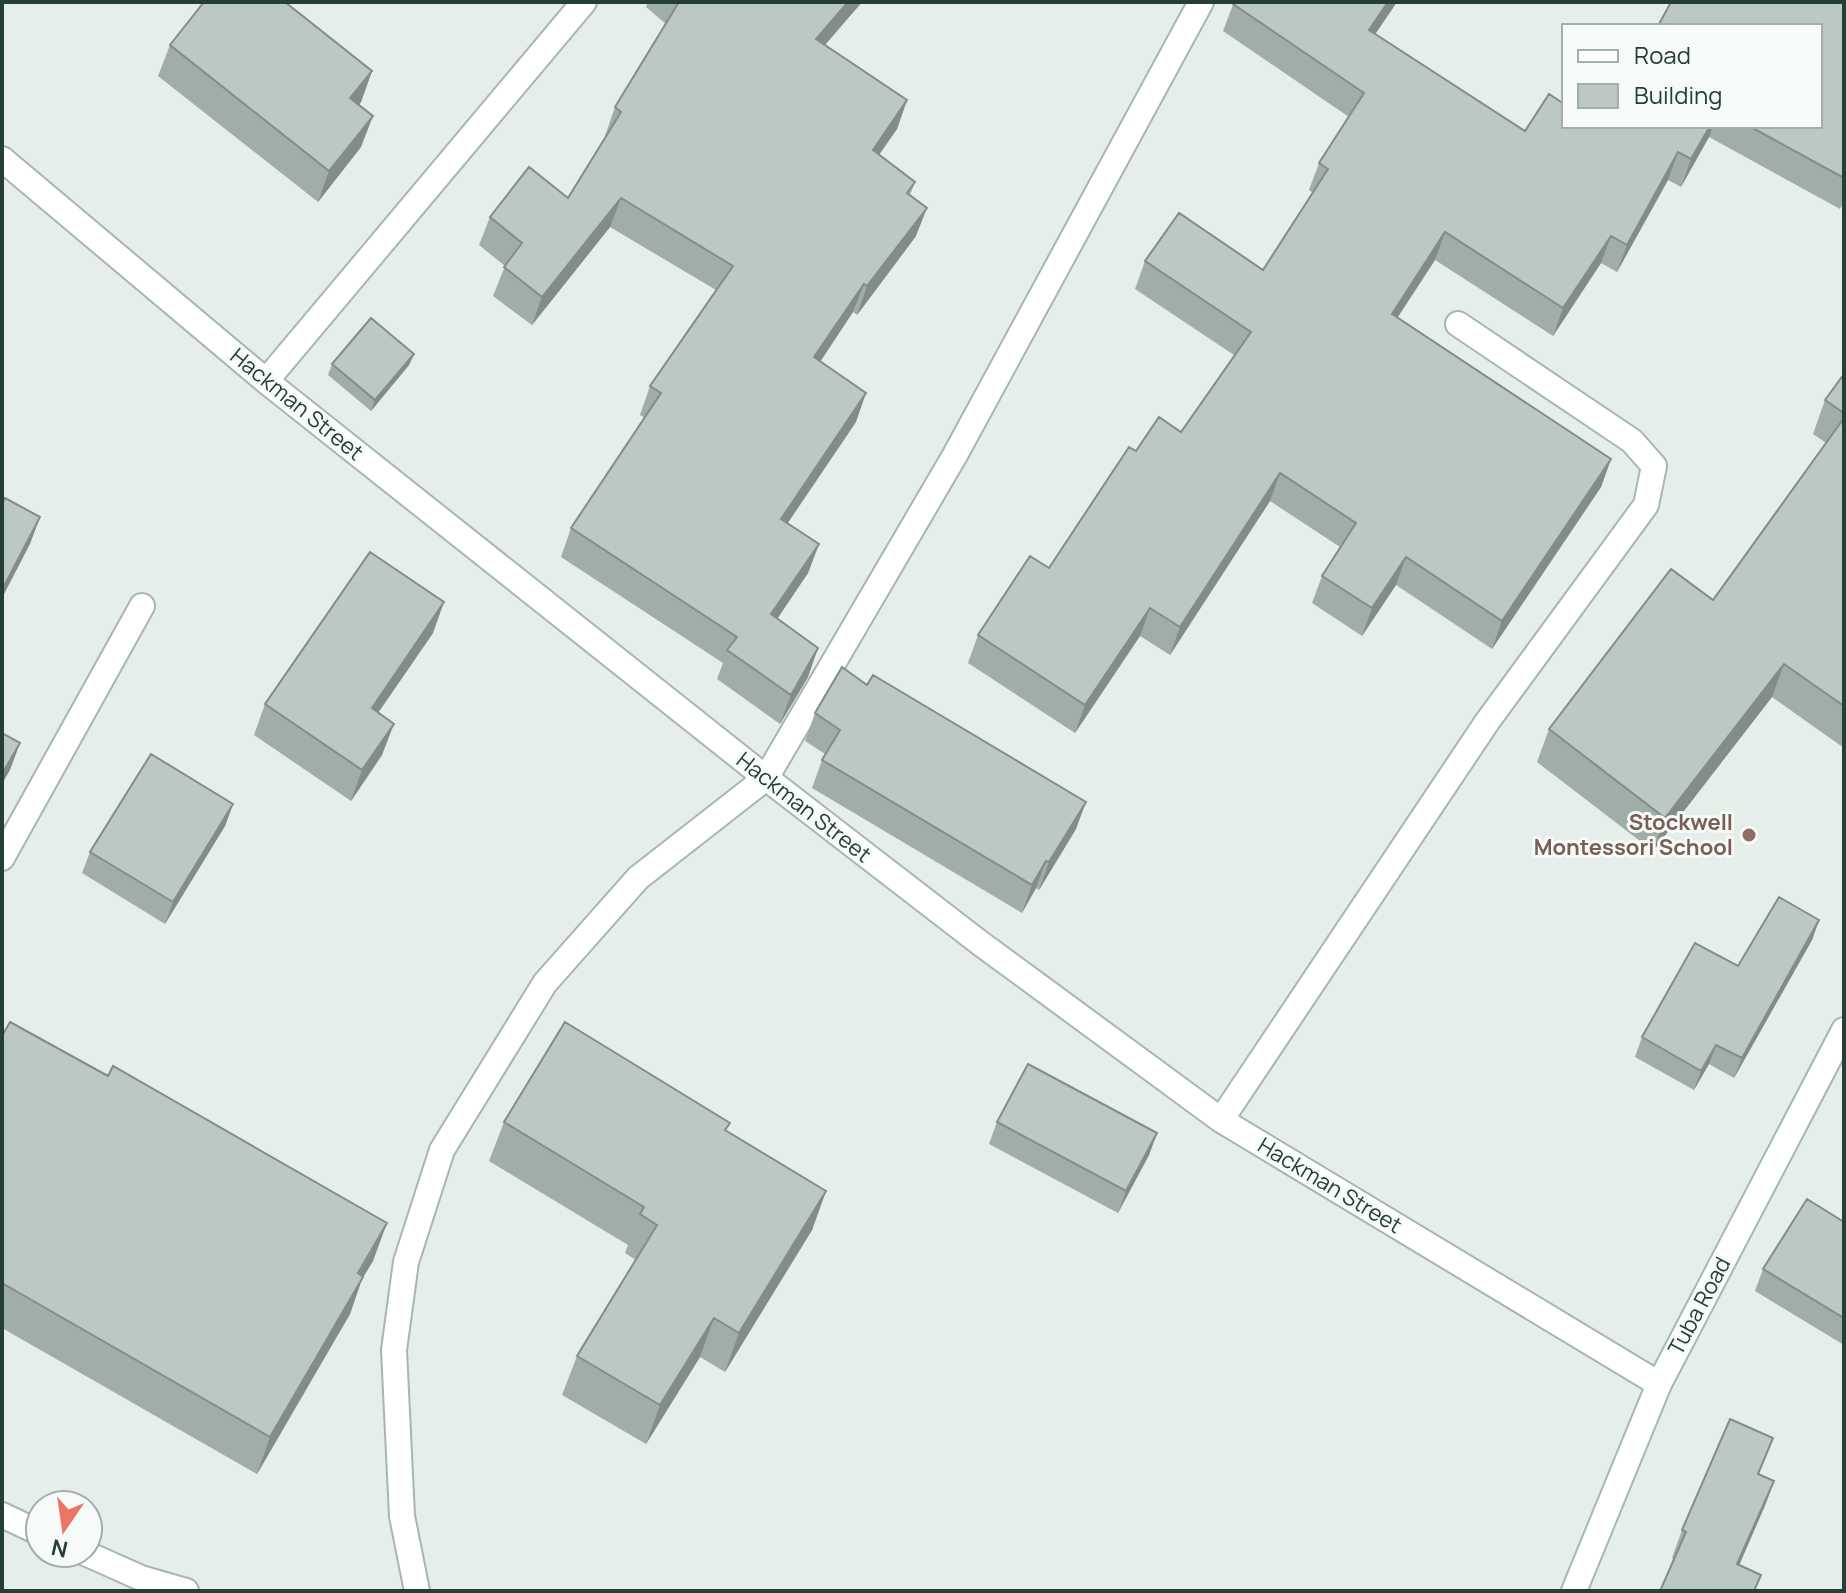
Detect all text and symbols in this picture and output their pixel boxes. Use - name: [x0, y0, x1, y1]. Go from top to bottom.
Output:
- legend: [1562, 24, 1822, 128]
- text: Road: [1634, 38, 1691, 71]
- text: Building: [1634, 78, 1722, 111]
- street label: Hackman Street: [224, 341, 370, 467]
- street label: Hackman Street: [730, 745, 878, 869]
- place label: Stockwell Montessori School: [1534, 807, 1733, 862]
- marker: Stockwell Montessori School: [1740, 826, 1758, 844]
- street label: Hackman Street: [1252, 1130, 1408, 1240]
- street label: Tuba Road: [1661, 1252, 1737, 1360]
- north arrow: [24, 1489, 104, 1569]
- text: N: [48, 1532, 71, 1565]

